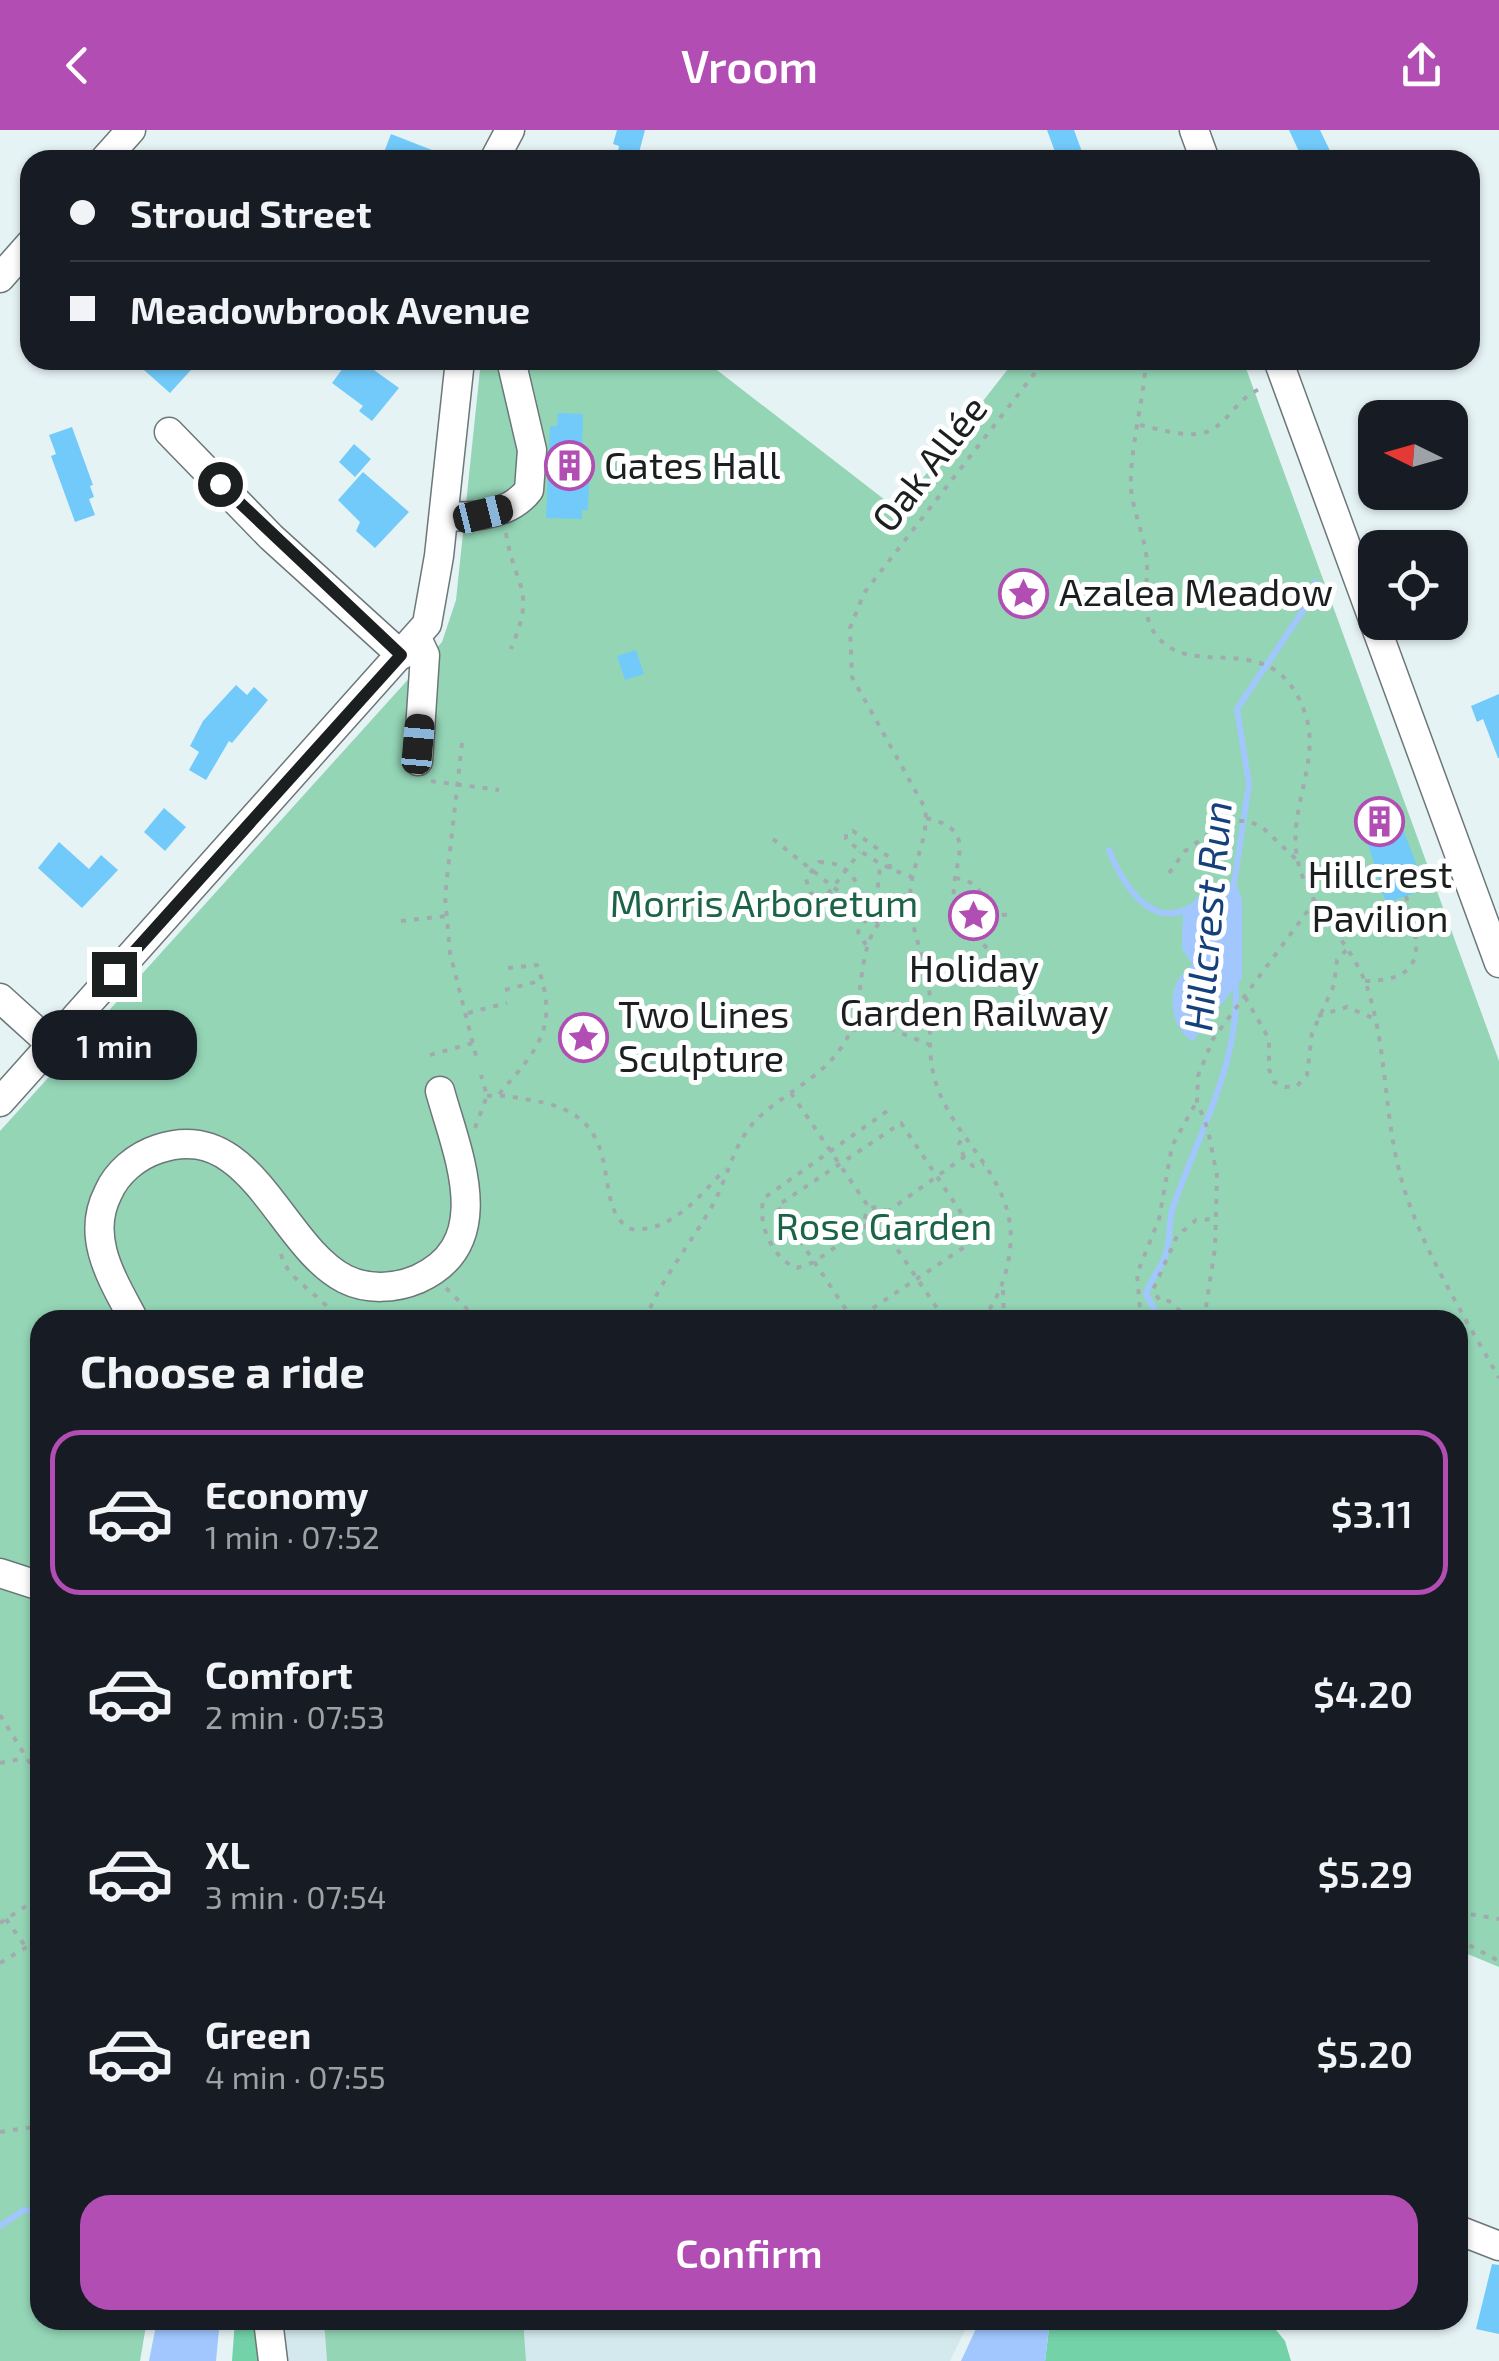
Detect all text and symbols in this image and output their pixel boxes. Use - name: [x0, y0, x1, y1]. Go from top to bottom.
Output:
- icon: back: [50, 38, 105, 93]
- text: Vroom: [681, 38, 818, 92]
- icon: share: [1394, 38, 1449, 93]
- text: Stroud Street: [130, 190, 372, 236]
- text: Meadowbrook Avenue: [130, 286, 530, 332]
- street label: Oak Allée: [861, 386, 996, 540]
- north arrow: [1358, 400, 1468, 510]
- map controls: [1358, 400, 1468, 640]
- building icon: Gates Hall: [543, 440, 595, 492]
- place label: Gates Hall: [604, 441, 780, 487]
- route start: [198, 462, 243, 507]
- car: [450, 492, 516, 536]
- button: locate: [1358, 530, 1468, 640]
- place icon: Azalea Meadow: [998, 567, 1050, 619]
- place label: Azalea Meadow: [1059, 568, 1333, 614]
- car: [400, 713, 436, 775]
- building icon: Hillcrest Pavilion: [1354, 795, 1406, 847]
- water label: Hillcrest Run: [1172, 799, 1240, 1033]
- place label: Hillcrest Pavilion: [1308, 850, 1452, 940]
- park label: Morris Arboretum: [610, 879, 918, 925]
- place icon: Holiday Garden Railway: [948, 889, 1000, 941]
- place label: Holiday Garden Railway: [839, 944, 1109, 1034]
- route end: [92, 952, 137, 997]
- place label: Two Lines Sculpture: [618, 990, 789, 1080]
- callout: 1 min: [32, 1009, 196, 1079]
- place icon: Two Lines Sculpture: [557, 1011, 609, 1063]
- text: 1 min: [77, 1026, 152, 1064]
- park label: Rose Garden: [776, 1202, 992, 1248]
- text: Choose a ride: [80, 1343, 365, 1397]
- icon: car: [85, 1468, 175, 1558]
- text: Economy: [205, 1471, 369, 1517]
- text: $3.11: [1331, 1490, 1413, 1536]
- text: 1 min · 07:52: [205, 1517, 380, 1555]
- icon: car: [85, 1648, 175, 1738]
- text: Comfort: [205, 1651, 353, 1697]
- text: $4.20: [1313, 1670, 1413, 1716]
- text: 2 min · 07:53: [205, 1697, 385, 1735]
- icon: car: [85, 1828, 175, 1918]
- text: XL: [205, 1831, 250, 1877]
- text: $5.29: [1318, 1850, 1413, 1896]
- text: 3 min · 07:54: [205, 1877, 386, 1915]
- icon: car: [85, 2008, 175, 2098]
- text: Green: [205, 2011, 311, 2057]
- text: $5.20: [1316, 2030, 1413, 2076]
- text: 4 min · 07:55: [205, 2057, 386, 2095]
- button: Confirm: [80, 2195, 1418, 2310]

